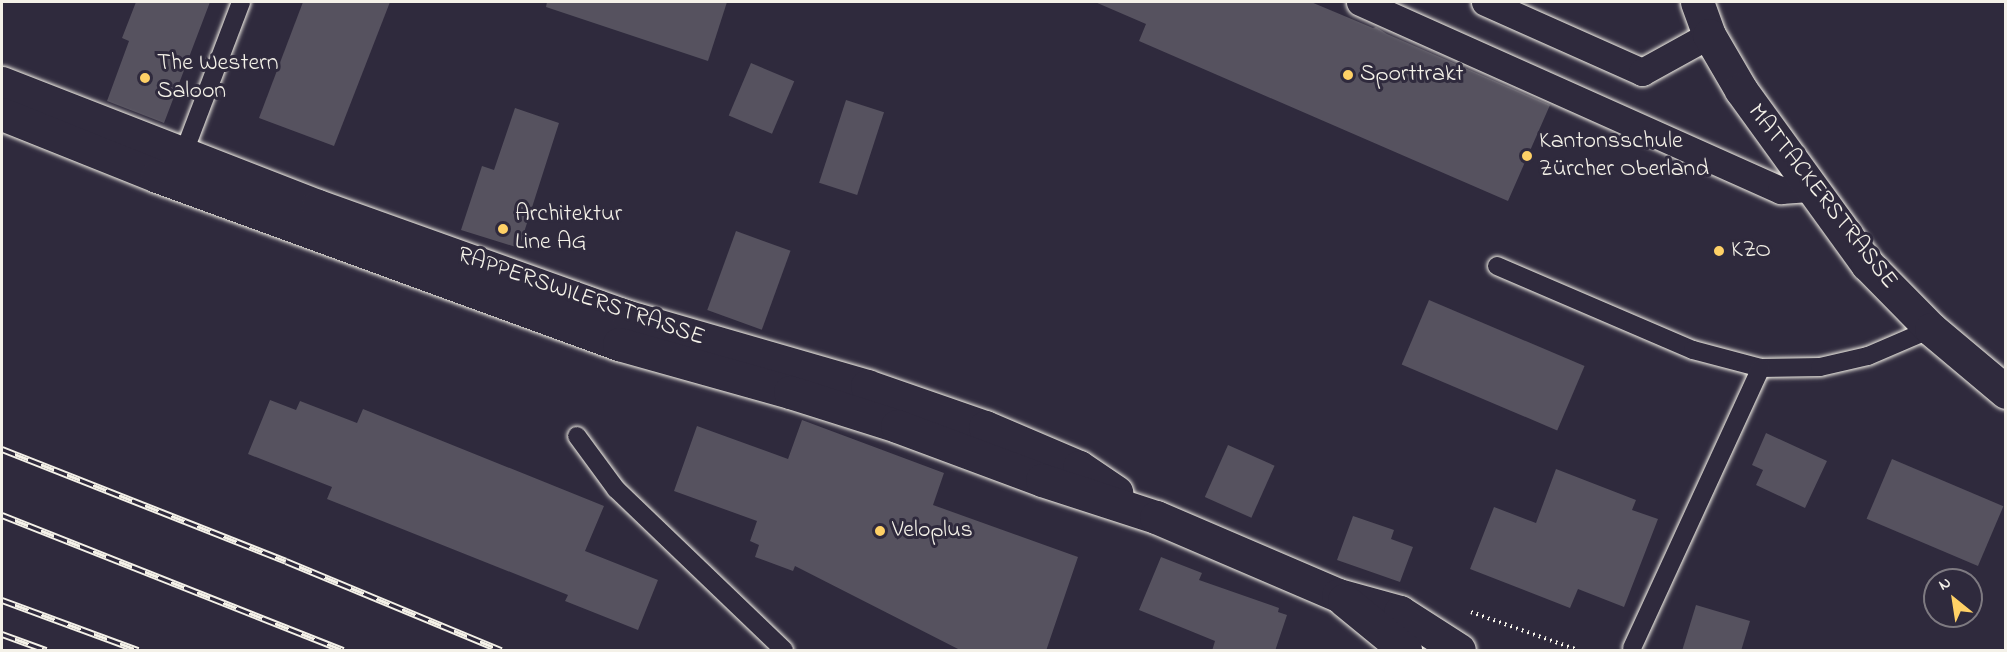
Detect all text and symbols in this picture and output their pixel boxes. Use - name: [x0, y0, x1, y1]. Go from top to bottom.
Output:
- place label: The Western Saloon: [157, 50, 279, 106]
- place label: Sporttrakt: [1360, 61, 1463, 89]
- marker: Sporttrakt: [1341, 68, 1355, 82]
- marker: The Western Saloon: [138, 71, 152, 85]
- street label: MATTACKERSTRASSE: [1741, 99, 1903, 295]
- place label: Kantonsschule Zürcher Oberland: [1539, 128, 1709, 184]
- marker: Kantonsschule Zürcher Oberland: [1520, 149, 1534, 163]
- place label: Architektur Line AG: [515, 201, 622, 257]
- marker: Architektur Line AG: [496, 222, 510, 236]
- place label: KZO: [1731, 237, 1771, 265]
- street label: RAPPERSWILERSTRASSE: [454, 241, 708, 353]
- marker: KZO: [1712, 244, 1726, 258]
- place label: Veloplus: [892, 517, 973, 545]
- marker: Veloplus: [873, 524, 887, 538]
- north arrow: [1923, 568, 1983, 628]
- text: N: [1934, 571, 1956, 597]

